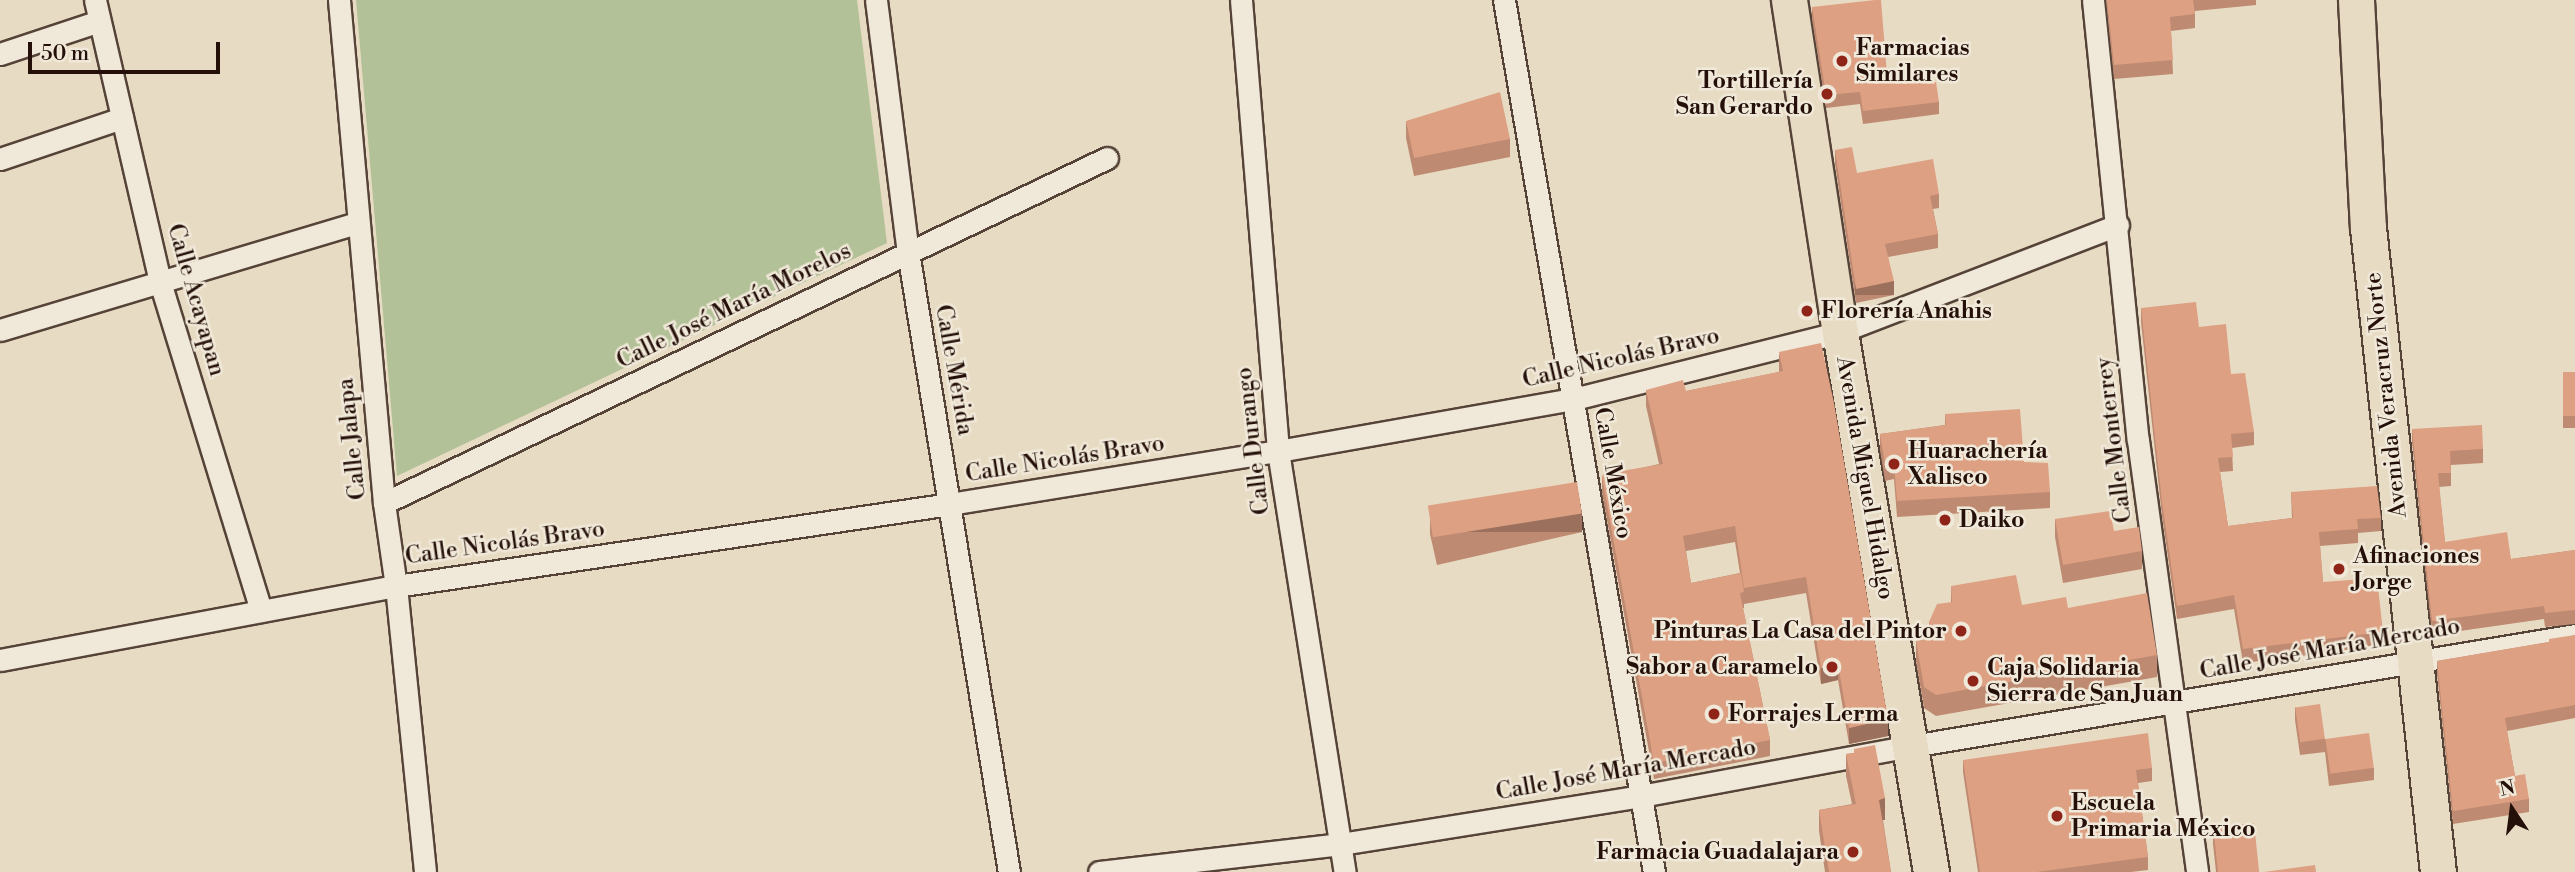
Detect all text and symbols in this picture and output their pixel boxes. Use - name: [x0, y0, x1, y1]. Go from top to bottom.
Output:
- scale bar: [32, 28, 224, 72]
- place label: Farmacias Similares: [1856, 34, 1970, 88]
- text: 50 m: [41, 41, 89, 67]
- marker: Farmacias Similares: [1834, 53, 1850, 69]
- place label: Tortillería San Gerardo: [1676, 67, 1813, 121]
- marker: Tortillería San Gerardo: [1819, 86, 1835, 102]
- street label: Calle Acayapan: [161, 221, 231, 379]
- street label: Calle José María Morelos: [612, 237, 856, 375]
- street label: Avenida Veracruz Norte: [2359, 271, 2413, 519]
- place label: Florería Anahis: [1821, 297, 1992, 325]
- street label: Calle Mérida: [929, 303, 979, 437]
- marker: Florería Anahis: [1799, 303, 1815, 319]
- street label: Calle Nicolás Bravo: [1520, 322, 1722, 394]
- street label: Avenida Miguel Hidalgo: [1830, 354, 1900, 602]
- street label: Calle Monterrey: [2090, 356, 2138, 524]
- street label: Calle Durango: [1230, 366, 1276, 516]
- street label: Calle Jalapa: [332, 377, 372, 501]
- street label: Calle México: [1588, 405, 1638, 541]
- street label: Calle Nicolás Bravo: [963, 430, 1167, 488]
- place label: Huarachería Xalisco: [1908, 437, 2048, 491]
- marker: Huarachería Xalisco: [1886, 456, 1902, 472]
- place label: Daiko: [1959, 506, 2025, 534]
- marker: Daiko: [1937, 512, 1953, 528]
- street label: Calle Nicolás Bravo: [403, 515, 607, 571]
- place label: Afinaciones Jorge: [2353, 542, 2479, 596]
- marker: Afinaciones Jorge: [2331, 561, 2347, 577]
- street label: Calle José María Mercado: [2198, 613, 2462, 685]
- place label: Pinturas La Casa del Pintor: [1654, 617, 1947, 645]
- marker: Pinturas La Casa del Pintor: [1953, 623, 1969, 639]
- place label: Sabor a Caramelo: [1626, 653, 1818, 681]
- place label: Caja Solidaria Sierra de San Juan: [1987, 654, 2183, 708]
- marker: Sabor a Caramelo: [1824, 659, 1840, 675]
- marker: Caja Solidaria Sierra de San Juan: [1965, 673, 1981, 689]
- place label: Forrajes Lerma: [1728, 700, 1898, 728]
- marker: Forrajes Lerma: [1706, 706, 1722, 722]
- street label: Calle José María Mercado: [1494, 734, 1758, 806]
- north arrow: [2477, 774, 2547, 844]
- text: N: [2497, 775, 2517, 802]
- place label: Escuela Primaria México: [2071, 789, 2255, 843]
- marker: Escuela Primaria México: [2049, 808, 2065, 824]
- place label: Farmacia Guadalajara: [1596, 838, 1839, 866]
- marker: Farmacia Guadalajara: [1845, 844, 1861, 860]

